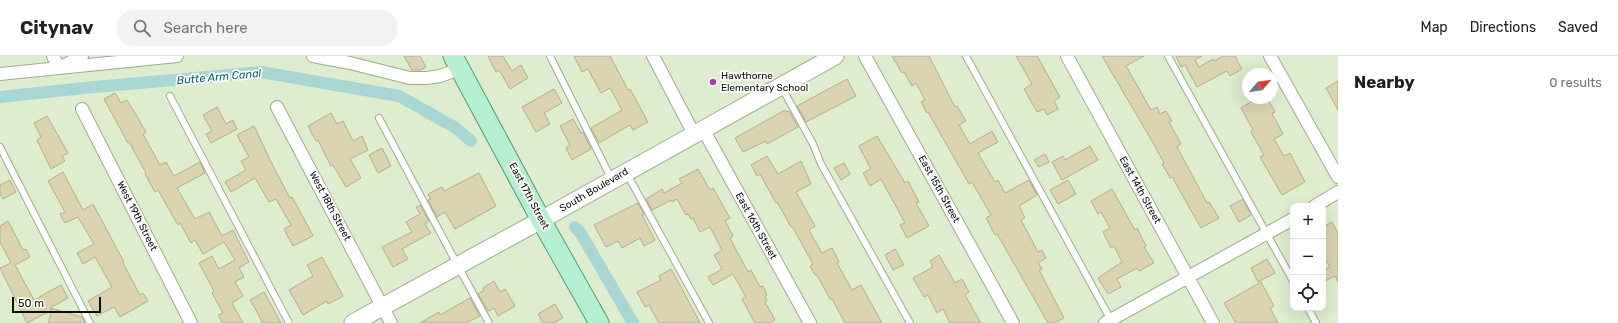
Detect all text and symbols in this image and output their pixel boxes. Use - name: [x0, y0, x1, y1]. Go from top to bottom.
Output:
- search box: [117, 10, 397, 46]
- text: Citynav: [20, 16, 93, 39]
- icon: search: [131, 17, 153, 39]
- text: Search here: [163, 19, 248, 37]
- text: Map: [1421, 19, 1448, 36]
- text: Directions: [1470, 19, 1536, 36]
- text: Saved: [1558, 19, 1598, 36]
- water label: Butte Arm Canal: [176, 67, 262, 87]
- north arrow: [1242, 68, 1278, 104]
- place label: Hawthorne Elementary School: [721, 70, 808, 94]
- text: Nearby: [1354, 72, 1415, 92]
- text: 0 results: [1549, 75, 1602, 90]
- marker: Hawthorne Elementary School: [708, 77, 718, 87]
- street label: East 15th Street: [916, 153, 962, 225]
- street label: East 14th Street: [1117, 154, 1163, 226]
- street label: East 17th Street: [506, 161, 552, 231]
- street label: South Boulevard: [558, 165, 630, 215]
- street label: West 18th Street: [307, 169, 353, 243]
- street label: West 19th Street: [114, 179, 160, 253]
- street label: East 16th Street: [733, 190, 779, 262]
- map controls: [1290, 203, 1326, 311]
- button: +: [1290, 203, 1326, 239]
- button: −: [1290, 239, 1326, 275]
- button: locate: [1290, 275, 1326, 311]
- scale bar: [12, 295, 101, 314]
- text: 50 m: [18, 297, 44, 310]

